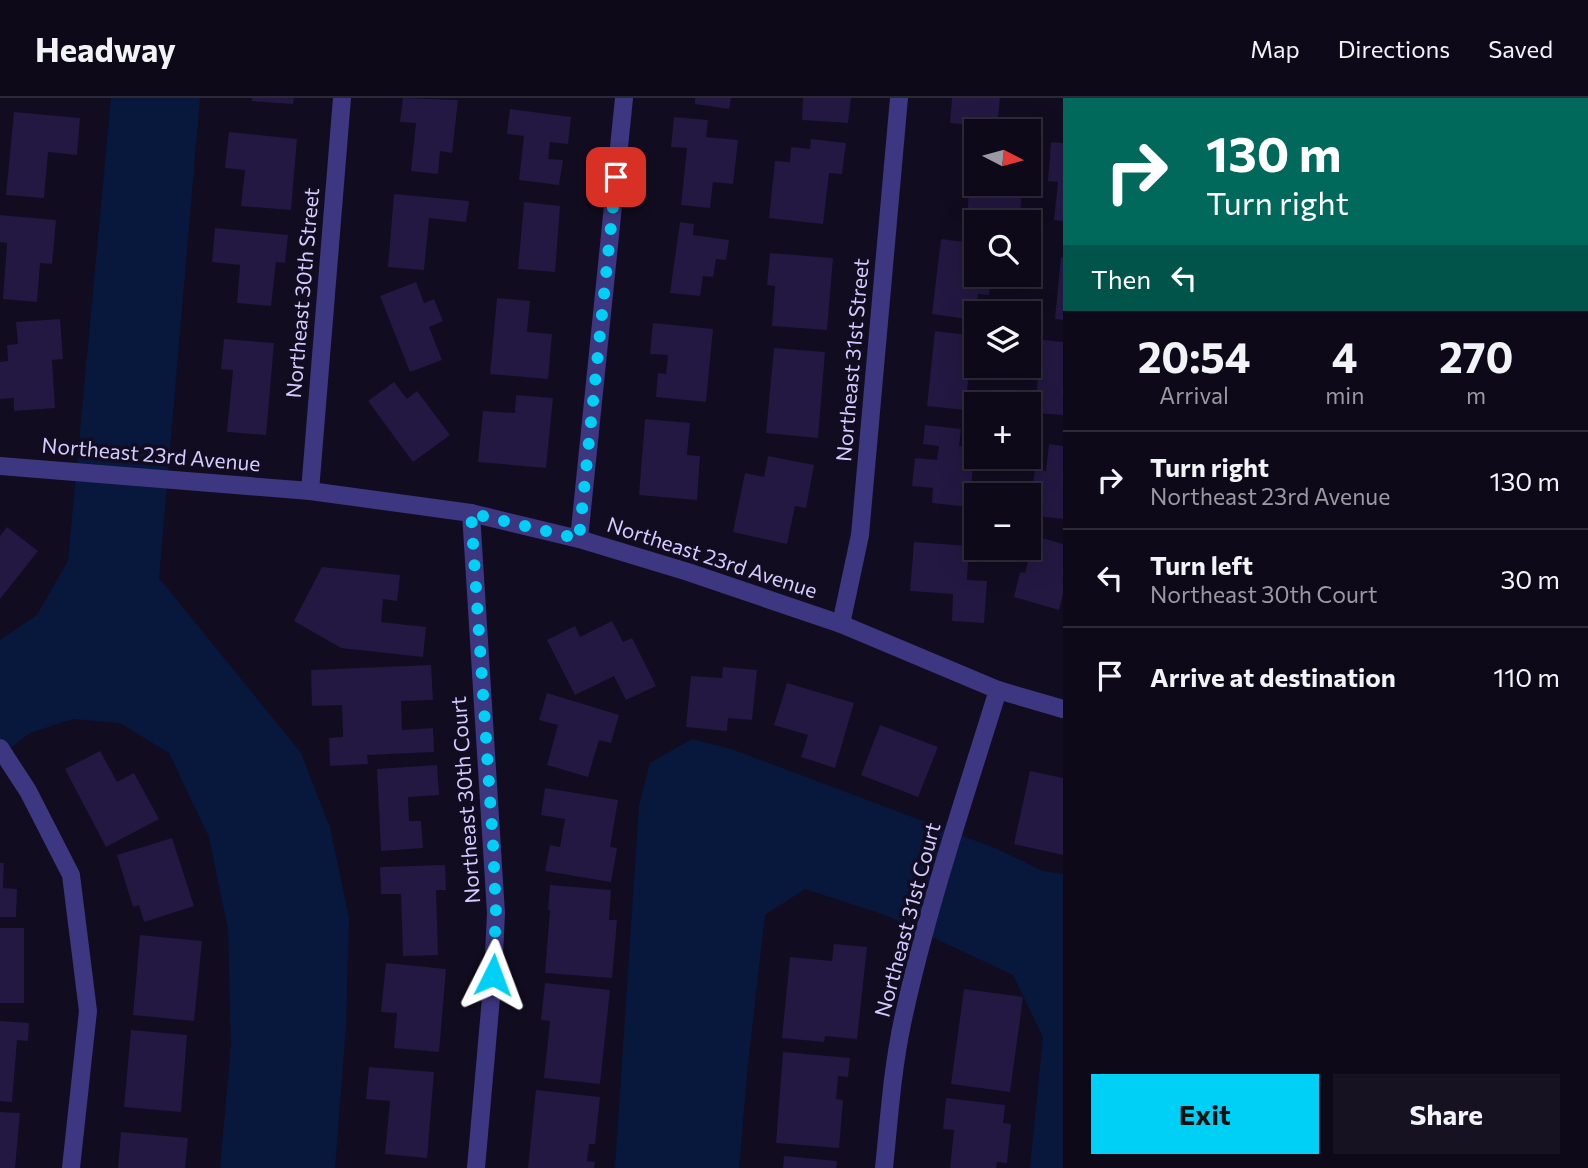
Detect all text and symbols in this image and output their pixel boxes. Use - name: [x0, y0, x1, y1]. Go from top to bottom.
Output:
- text: Headway: [35, 28, 176, 69]
- text: Map: [1250, 34, 1300, 63]
- text: Directions: [1338, 34, 1450, 63]
- text: Saved: [1488, 34, 1553, 63]
- north arrow: [964, 119, 1041, 196]
- map controls: [964, 119, 1041, 560]
- text: 130 m: [1206, 122, 1341, 182]
- icon: right: [1091, 126, 1182, 217]
- pin: [586, 147, 646, 207]
- icon: arrive: [597, 158, 635, 196]
- text: Turn right: [1206, 182, 1349, 222]
- street label: Northeast 30th Street: [280, 187, 323, 399]
- button: search: [964, 210, 1041, 287]
- street label: Northeast 31st Street: [830, 257, 873, 463]
- icon: left: [1165, 259, 1203, 297]
- text: Then: [1091, 263, 1151, 294]
- button: layers: [964, 301, 1041, 378]
- text: 20:54: [1138, 330, 1251, 382]
- text: 4: [1332, 330, 1358, 382]
- text: 270: [1439, 330, 1513, 382]
- text: Arrival: [1159, 381, 1229, 409]
- text: min: [1325, 381, 1364, 409]
- text: m: [1466, 381, 1486, 409]
- button: +: [964, 392, 1041, 469]
- street label: Northeast 23rd Avenue: [41, 431, 262, 476]
- text: Turn right: [1150, 451, 1269, 482]
- icon: right: [1091, 461, 1129, 499]
- text: 130 m: [1489, 465, 1560, 496]
- text: Northeast 23rd Avenue: [1150, 482, 1390, 510]
- button: −: [964, 483, 1041, 560]
- street label: Northeast 23rd Avenue: [604, 511, 821, 602]
- text: Turn left: [1150, 549, 1253, 580]
- icon: left: [1091, 559, 1129, 597]
- text: 30 m: [1501, 563, 1560, 594]
- text: Northeast 30th Court: [1150, 580, 1377, 608]
- icon: arrive: [1091, 657, 1129, 695]
- text: Arrive at destination: [1150, 661, 1396, 692]
- text: 110 m: [1493, 661, 1560, 692]
- street label: Northeast 30th Court: [445, 696, 484, 905]
- street label: Northeast 31st Court: [869, 820, 945, 1020]
- position arrow: [456, 938, 530, 1012]
- button: Exit: [1091, 1074, 1319, 1154]
- button: Share: [1333, 1074, 1560, 1154]

